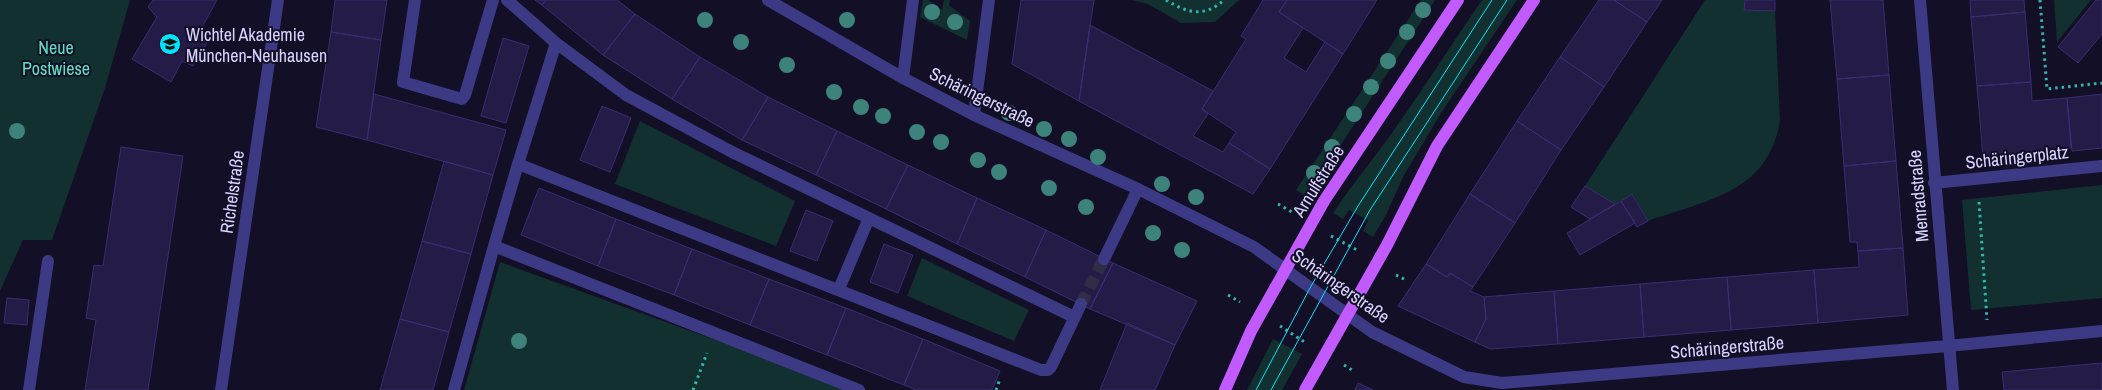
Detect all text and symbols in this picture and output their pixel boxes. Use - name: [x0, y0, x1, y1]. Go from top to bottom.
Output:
- place label: Wichtel Akademie München-Neuhausen: [186, 22, 327, 68]
- school or university icon: Wichtel Akademie München-Neuhausen: [158, 32, 182, 56]
- park label: Neue Postwiese: [22, 35, 90, 81]
- street label: Schäringerstraße: [925, 61, 1039, 133]
- street label: Schäringerplatz: [1964, 139, 2070, 175]
- street label: Arnulfstraße: [1286, 140, 1350, 223]
- street label: Richelstraße: [214, 149, 250, 235]
- street label: Menradstraße: [1902, 149, 1934, 243]
- street label: Schäringerstraße: [1287, 243, 1395, 329]
- street label: Schäringerstraße: [1669, 330, 1785, 364]

